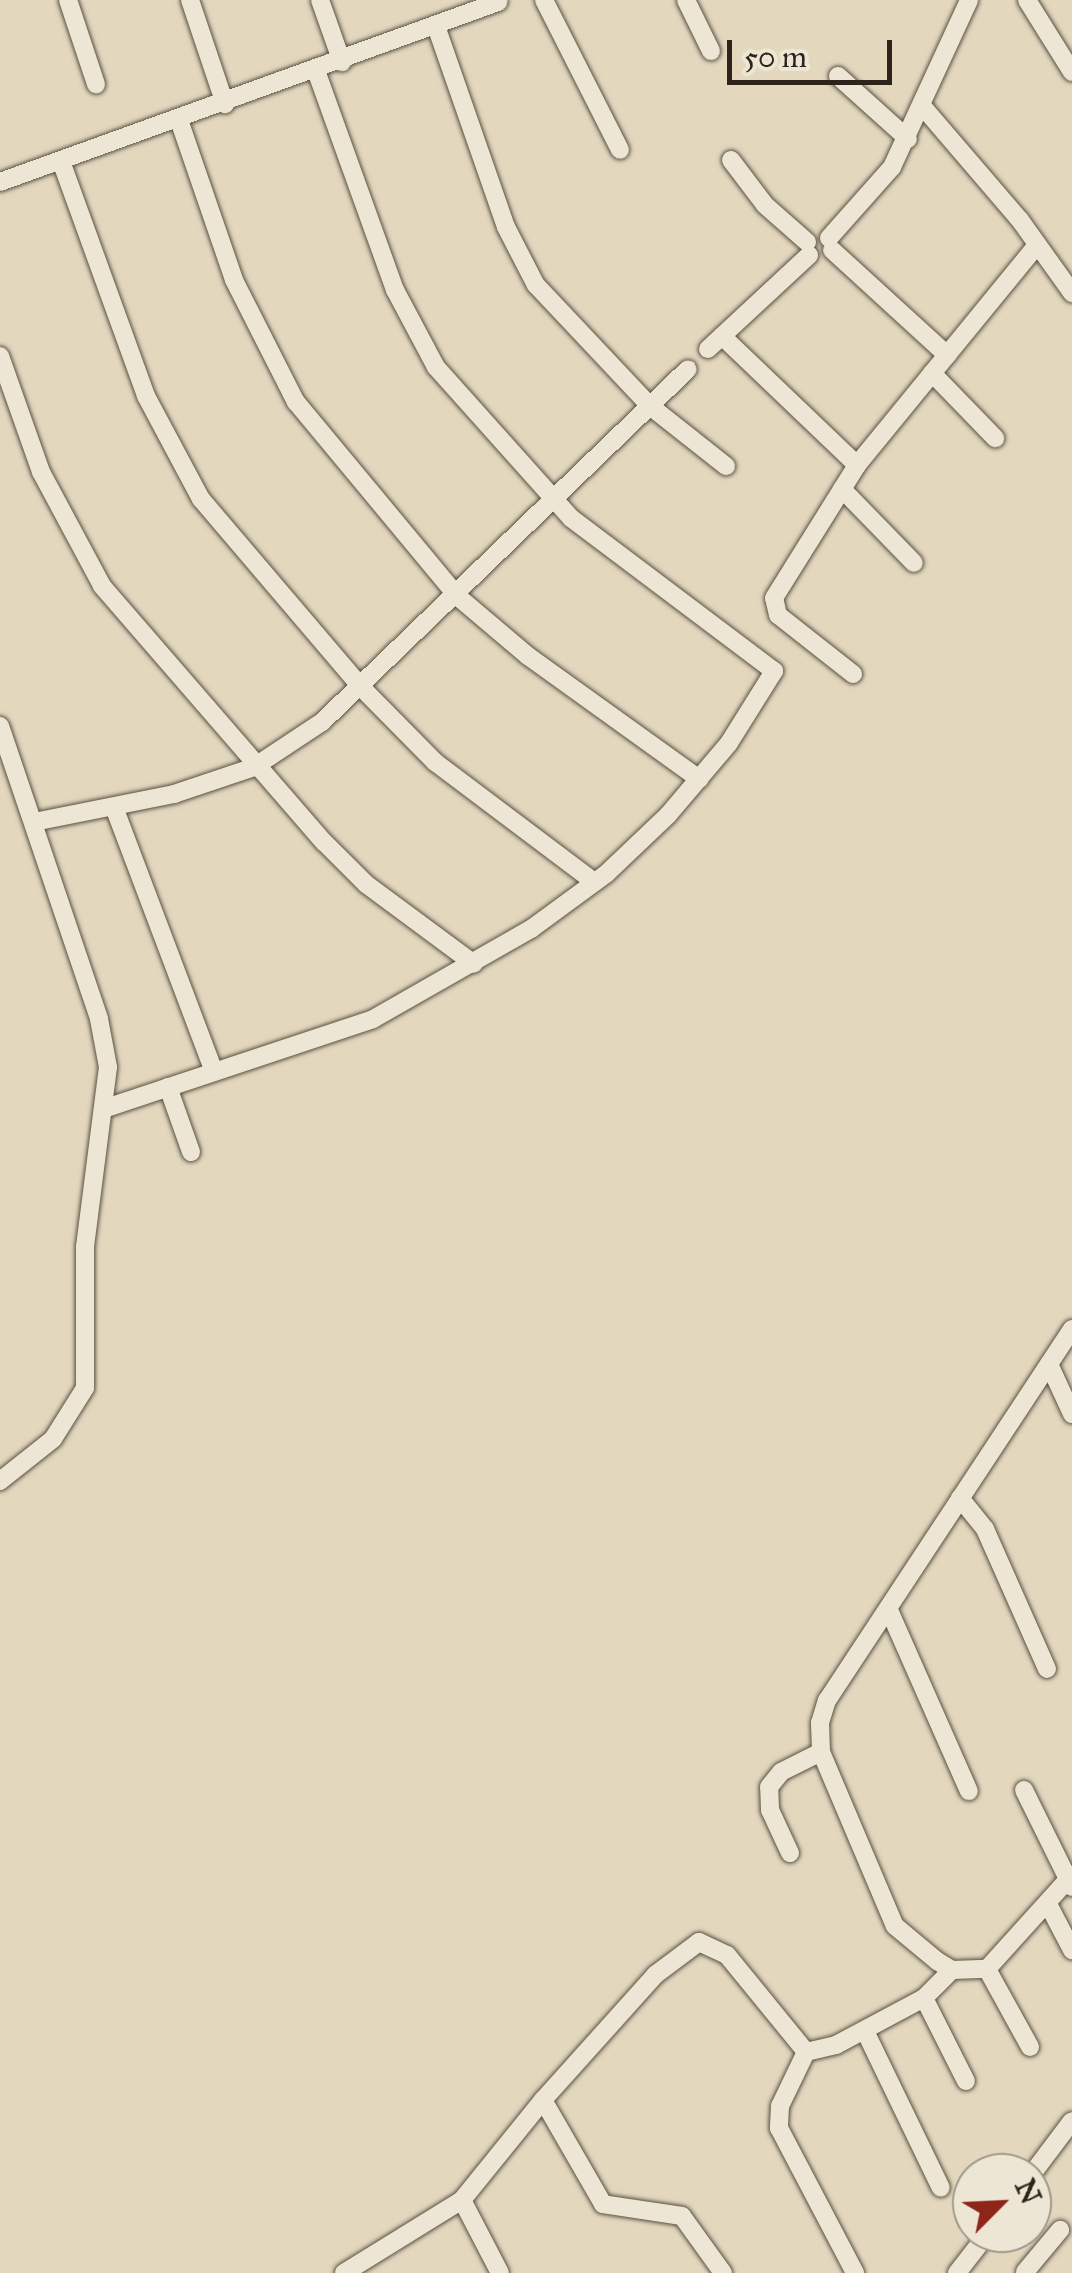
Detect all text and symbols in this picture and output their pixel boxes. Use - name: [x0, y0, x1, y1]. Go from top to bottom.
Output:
- scale bar: [732, 20, 897, 82]
- text: 50 m: [744, 39, 807, 75]
- north arrow: [952, 2153, 1052, 2253]
- text: N: [1007, 2173, 1049, 2209]

